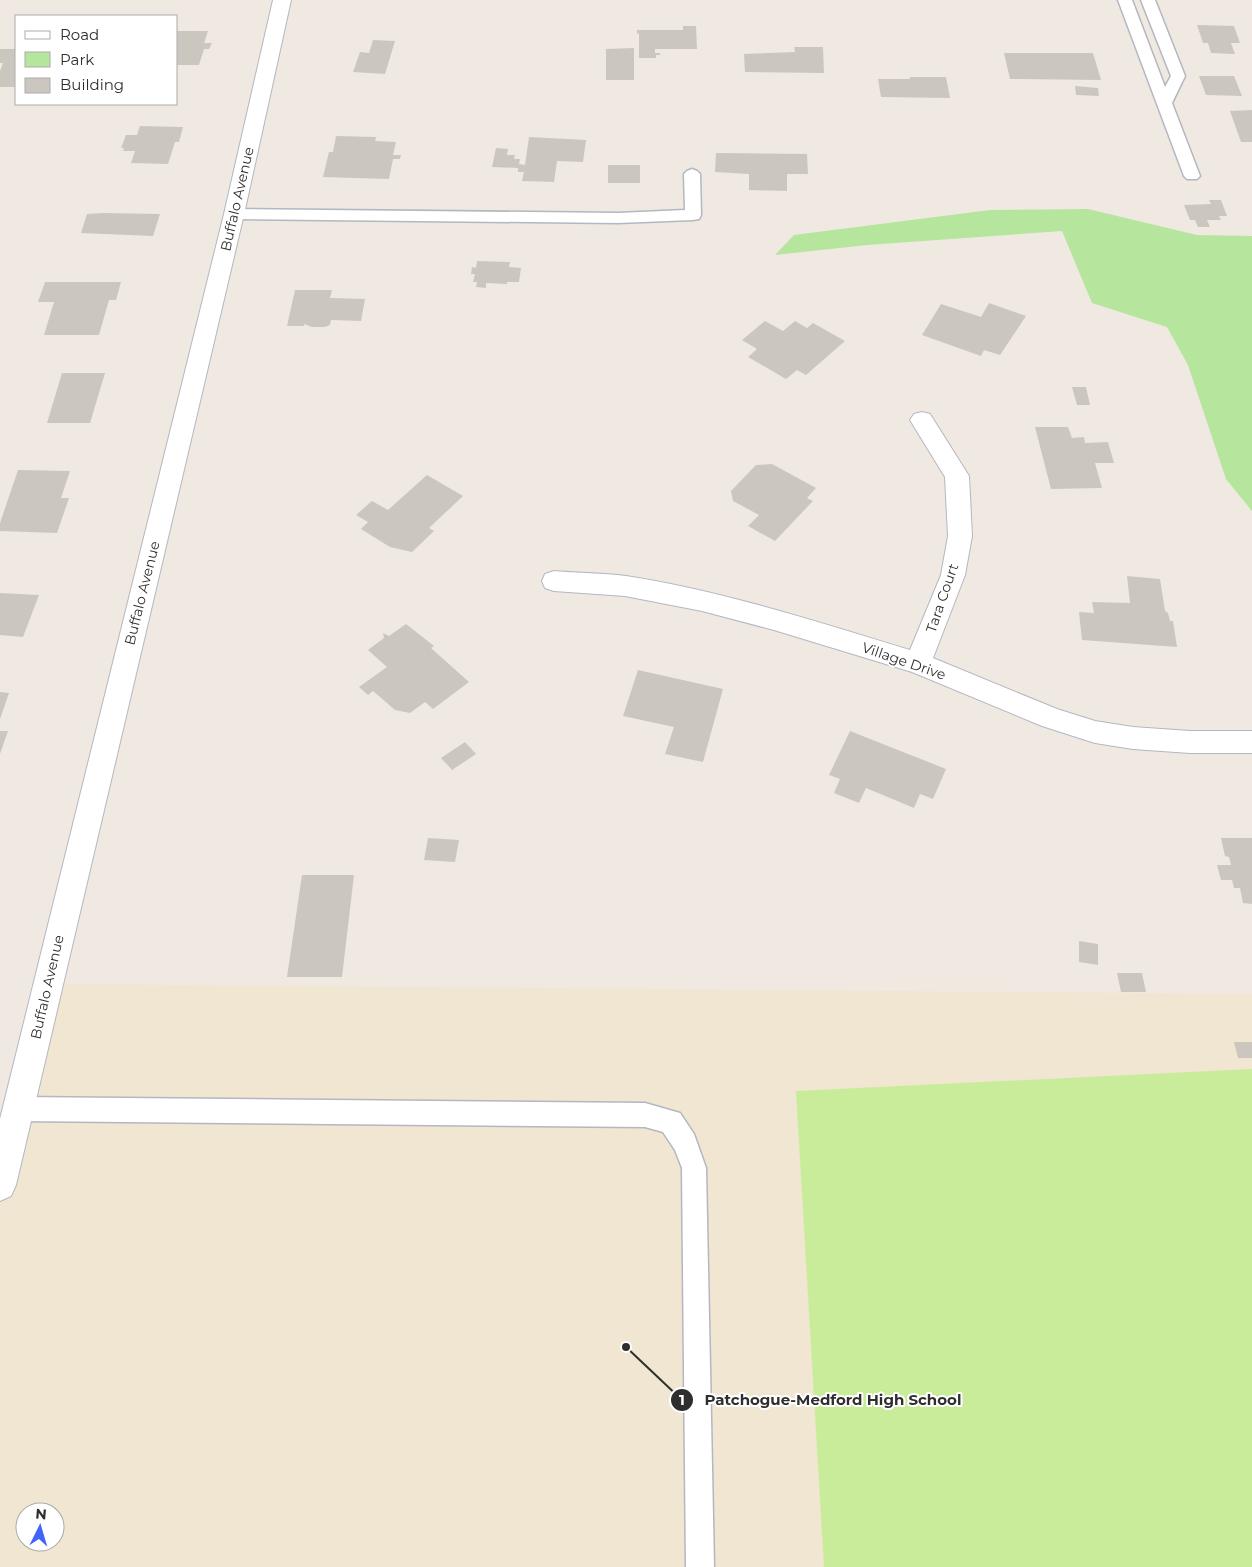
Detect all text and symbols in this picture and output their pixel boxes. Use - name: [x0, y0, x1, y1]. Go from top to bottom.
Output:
- legend: [15, 15, 178, 105]
- text: Road: [60, 25, 99, 44]
- text: Park: [60, 50, 94, 69]
- text: Building: [60, 75, 124, 94]
- street label: Buffalo Avenue: [216, 145, 258, 253]
- street label: Buffalo Avenue: [120, 539, 164, 647]
- street label: Tara Court: [922, 561, 962, 635]
- street label: Village Drive: [860, 638, 948, 684]
- street label: Buffalo Avenue: [26, 933, 68, 1041]
- callout: Patchogue-Medford High School: [670, 1385, 972, 1415]
- text: 1: [679, 1390, 685, 1409]
- text: Patchogue-Medford High School: [705, 1390, 961, 1409]
- north arrow: [15, 1502, 65, 1552]
- text: N: [35, 1505, 48, 1524]

